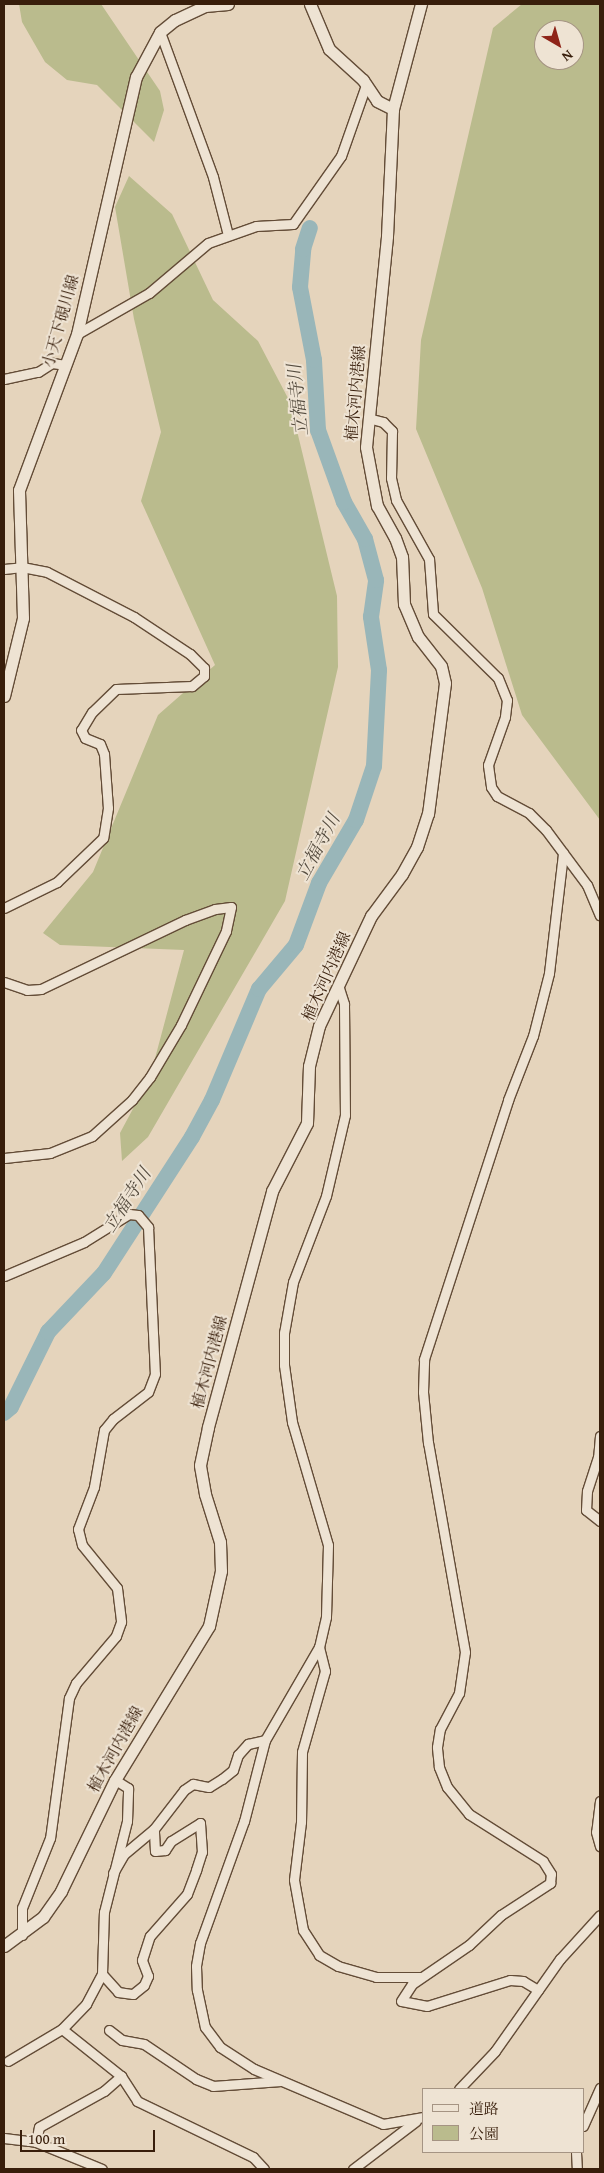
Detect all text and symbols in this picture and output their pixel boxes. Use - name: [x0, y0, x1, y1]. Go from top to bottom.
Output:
- north arrow: [534, 20, 584, 70]
- text: N: [558, 45, 577, 67]
- street label: 小天下硯川線: [38, 272, 82, 370]
- street label: 植木河内港線: [341, 344, 369, 442]
- water label: 立福寺川: [283, 363, 313, 437]
- water label: 立福寺川: [292, 810, 344, 884]
- street label: 植木河内港線: [298, 928, 354, 1024]
- water label: 立福寺川: [98, 1164, 156, 1236]
- street label: 植木河内港線: [187, 1313, 231, 1411]
- street label: 植木河内港線: [83, 1702, 147, 1796]
- legend: [422, 2088, 584, 2153]
- text: 道路: [469, 2098, 499, 2119]
- scale bar: [22, 2120, 158, 2152]
- text: 公園: [469, 2123, 499, 2144]
- text: 100 m: [28, 2128, 65, 2149]

